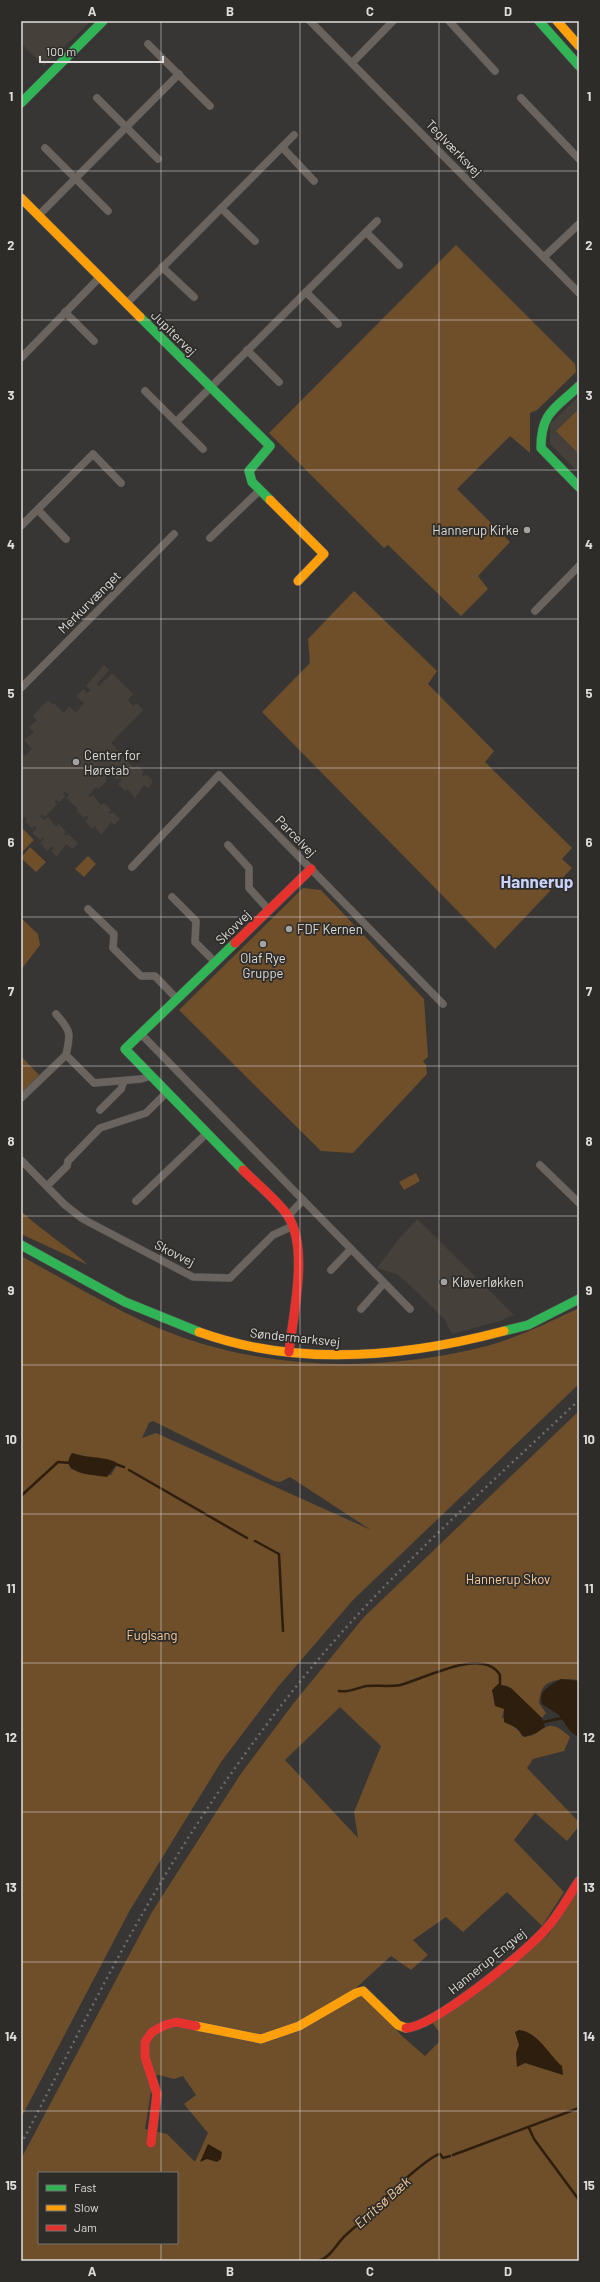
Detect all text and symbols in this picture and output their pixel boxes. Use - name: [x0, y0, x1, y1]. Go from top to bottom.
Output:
- text: A: [88, 3, 97, 19]
- text: B: [226, 3, 234, 19]
- text: C: [366, 3, 374, 19]
- text: D: [504, 3, 512, 19]
- scale bar: [40, 38, 163, 64]
- text: 100 m: [46, 44, 76, 58]
- text: 1: [9, 88, 13, 104]
- text: 1: [587, 88, 591, 104]
- street label: Teglværksvej: [423, 116, 485, 180]
- text: 2: [7, 237, 15, 253]
- text: 2: [585, 237, 593, 253]
- street label: Jupitervej: [148, 307, 200, 359]
- text: 3: [7, 387, 15, 403]
- text: 3: [585, 387, 593, 403]
- place label: Hannerup Kirke: [432, 522, 519, 538]
- marker: Hannerup Kirke: [522, 525, 532, 535]
- text: 4: [7, 536, 15, 552]
- text: 4: [585, 536, 593, 552]
- street label: Merkurvænget: [54, 567, 124, 637]
- text: 5: [7, 685, 15, 701]
- text: 5: [585, 685, 593, 701]
- place label: Center for Høretab: [84, 747, 141, 778]
- marker: Center for Høretab: [71, 757, 81, 767]
- street label: Parcelvej: [272, 812, 320, 860]
- text: 6: [8, 834, 15, 850]
- text: 6: [586, 834, 593, 850]
- district label: Hannerup: [501, 871, 573, 891]
- street label: Skovvej: [212, 906, 254, 948]
- place label: FDF Kernen: [297, 921, 363, 937]
- marker: FDF Kernen: [284, 924, 294, 934]
- marker: Olaf Rye Gruppe: [258, 939, 268, 949]
- place label: Olaf Rye Gruppe: [240, 950, 286, 981]
- text: 7: [8, 983, 15, 999]
- text: 7: [586, 983, 593, 999]
- text: 8: [7, 1133, 15, 1149]
- text: 8: [585, 1133, 593, 1149]
- street label: Skovvej: [152, 1236, 198, 1270]
- place label: Kløverløkken: [452, 1274, 524, 1290]
- marker: Kløverløkken: [439, 1277, 449, 1287]
- text: 9: [8, 1282, 15, 1298]
- text: 9: [586, 1282, 593, 1298]
- street label: Søndermarksvej: [249, 1324, 341, 1350]
- text: 10: [5, 1431, 17, 1447]
- text: 10: [583, 1431, 595, 1447]
- park label: Hannerup Skov: [466, 1571, 550, 1587]
- text: 11: [6, 1580, 16, 1596]
- text: 11: [584, 1580, 594, 1596]
- park label: Fuglsang: [127, 1627, 178, 1643]
- text: 12: [5, 1729, 17, 1745]
- text: 12: [583, 1729, 595, 1745]
- text: 13: [5, 1879, 17, 1895]
- text: 13: [583, 1879, 595, 1895]
- street label: Hannerup Engvej: [445, 1925, 529, 1997]
- text: 14: [5, 2028, 17, 2044]
- text: 14: [583, 2028, 595, 2044]
- legend: [38, 2172, 178, 2244]
- water label: Erritsø Bæk: [350, 2172, 414, 2232]
- text: 15: [5, 2177, 17, 2193]
- text: 15: [583, 2177, 595, 2193]
- text: Fast: [74, 2180, 97, 2194]
- text: Slow: [74, 2200, 99, 2214]
- text: Jam: [74, 2220, 97, 2234]
- text: A: [88, 2263, 97, 2279]
- text: B: [226, 2263, 234, 2279]
- text: C: [366, 2263, 374, 2279]
- text: D: [504, 2263, 512, 2279]

